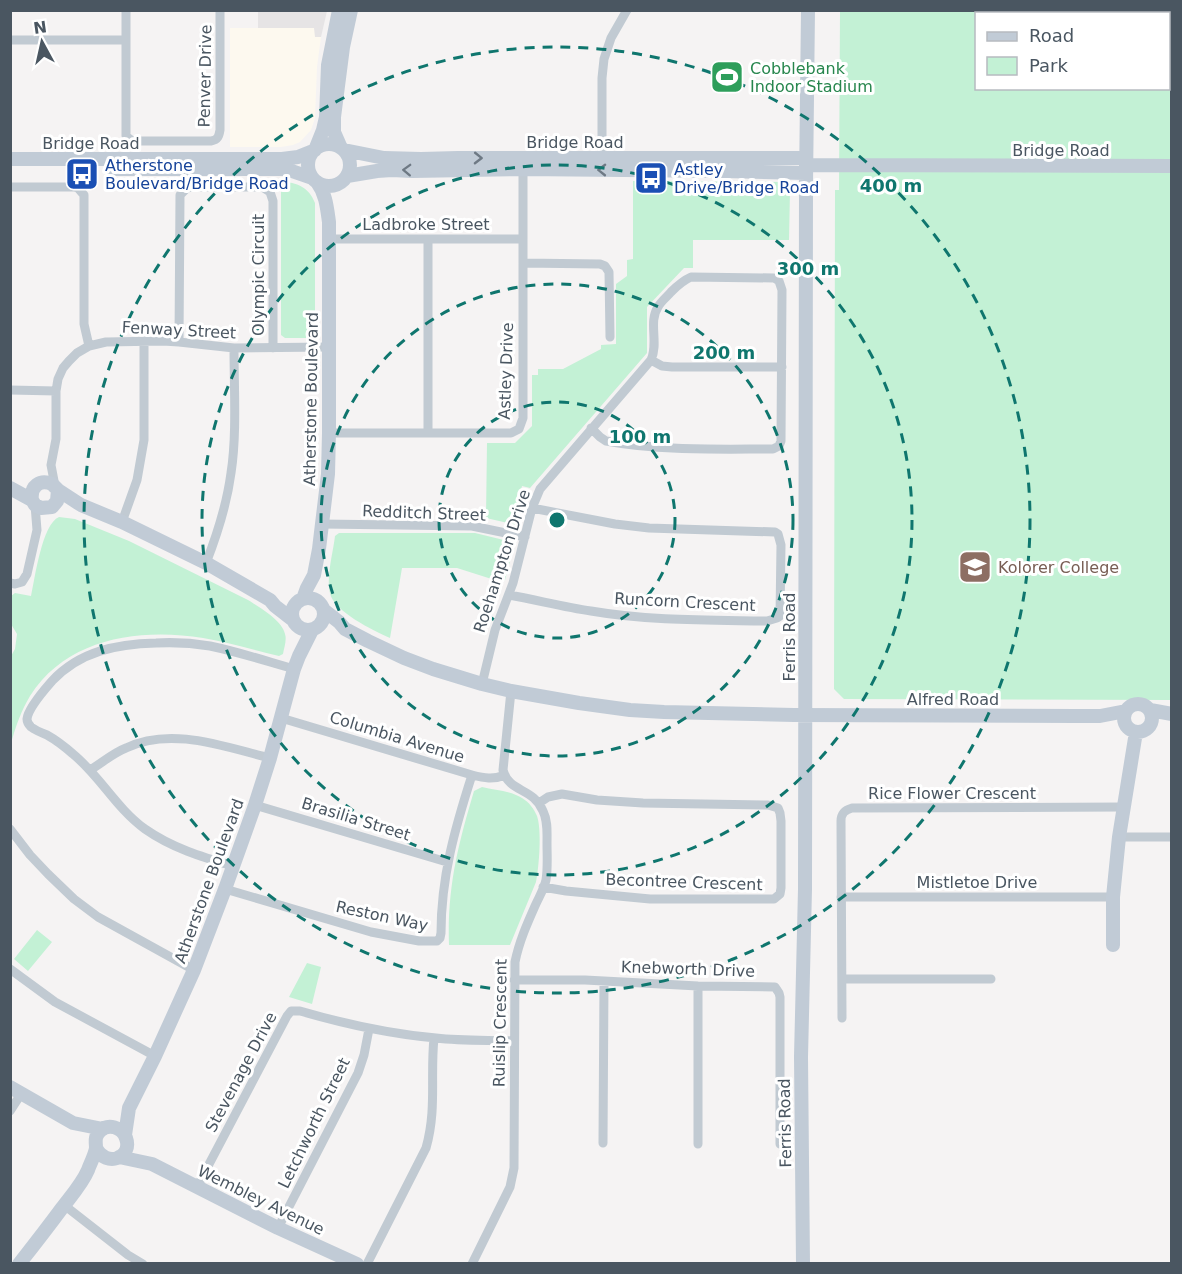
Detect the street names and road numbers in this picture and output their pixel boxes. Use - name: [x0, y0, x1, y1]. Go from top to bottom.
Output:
- street label: Penver Drive: [195, 24, 215, 128]
- street label: Bridge Road: [526, 133, 624, 152]
- street label: Bridge Road: [42, 134, 140, 153]
- street label: Bridge Road: [1012, 141, 1110, 160]
- street label: Olympic Circuit: [249, 214, 268, 336]
- street label: Ladbroke Street: [362, 215, 490, 234]
- street label: Atherstone Boulevard: [300, 312, 322, 486]
- street label: Fenway Street: [121, 318, 237, 342]
- street label: Astley Drive: [495, 322, 517, 420]
- street label: Roehampton Drive: [470, 487, 534, 635]
- street label: Redditch Street: [362, 501, 486, 525]
- street label: Runcorn Crescent: [614, 589, 756, 615]
- street label: Ferris Road: [780, 592, 799, 682]
- street label: Alfred Road: [907, 690, 999, 709]
- street label: Columbia Avenue: [327, 707, 467, 767]
- street label: Rice Flower Crescent: [868, 784, 1036, 803]
- street label: Brasilia Street: [299, 793, 413, 845]
- street label: Atherstone Boulevard: [170, 796, 248, 966]
- street label: Becontree Crescent: [605, 870, 763, 894]
- street label: Mistletoe Drive: [917, 873, 1037, 892]
- street label: Reston Way: [334, 897, 430, 935]
- street label: Knebworth Drive: [621, 957, 755, 981]
- street label: Ruislip Crescent: [489, 959, 511, 1087]
- street label: Stevenage Drive: [201, 1009, 281, 1135]
- street label: Letchworth Street: [274, 1054, 354, 1192]
- street label: Ferris Road: [775, 1078, 795, 1168]
- street label: Wembley Avenue: [194, 1161, 328, 1239]

